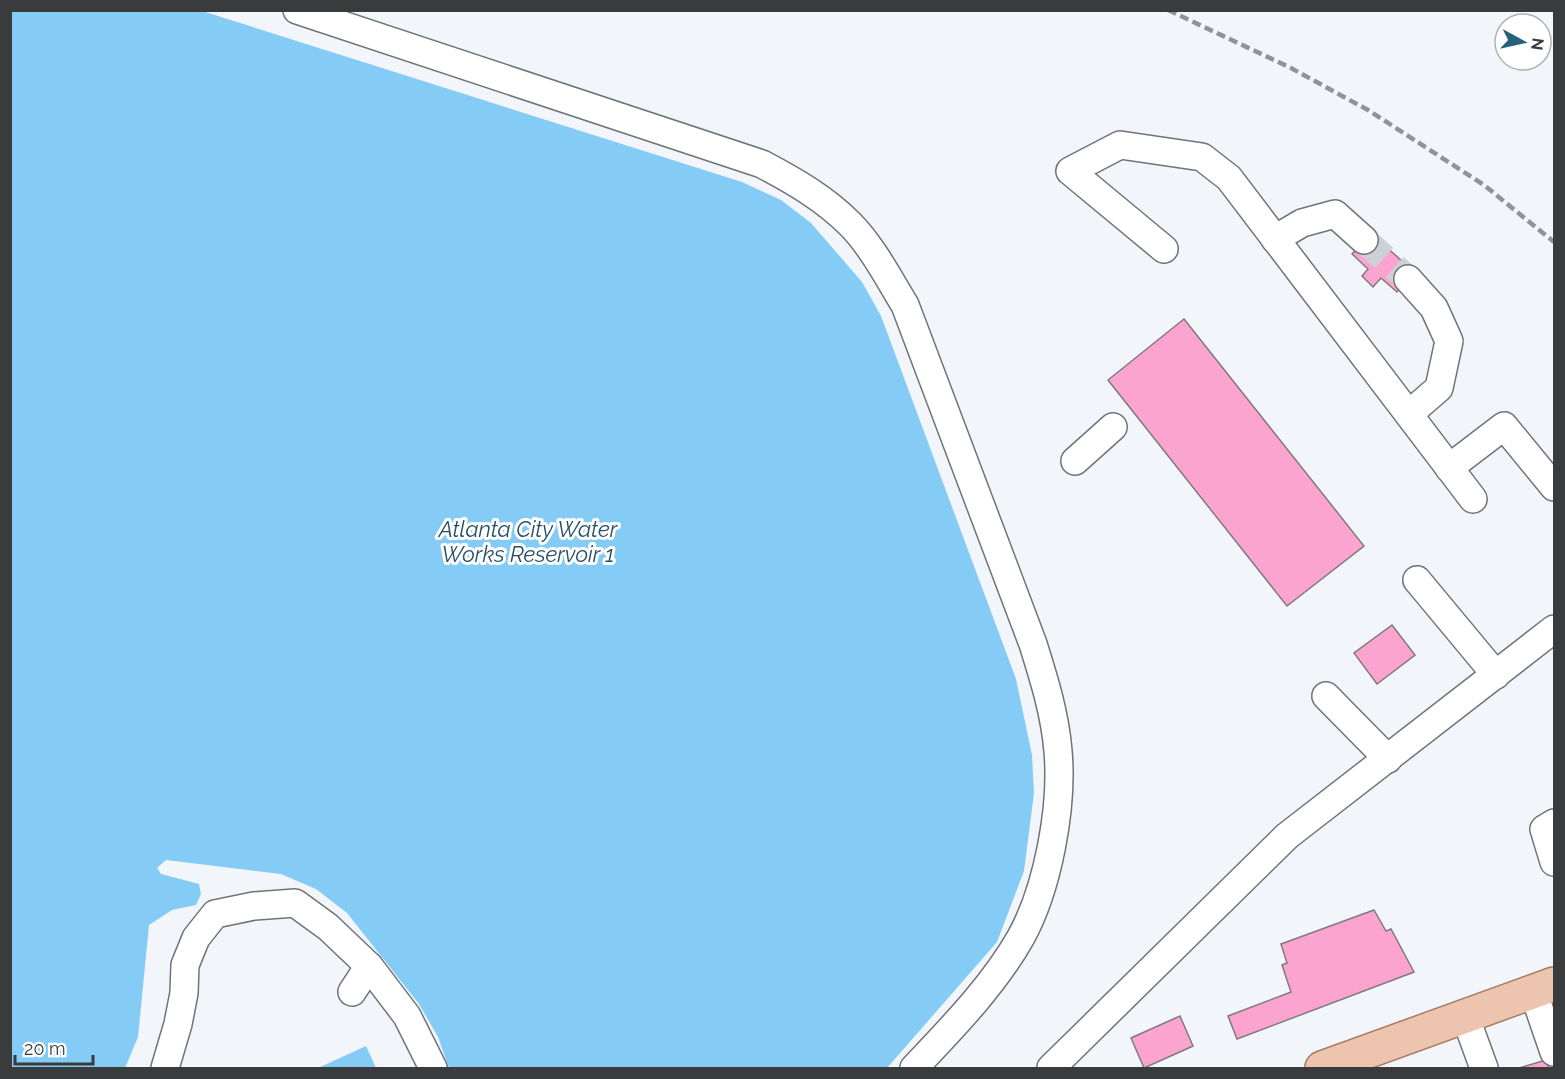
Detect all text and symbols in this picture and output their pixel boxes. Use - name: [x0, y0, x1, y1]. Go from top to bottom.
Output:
- north arrow: [1493, 12, 1553, 72]
- text: N: [1527, 37, 1548, 51]
- water label: Atlanta City Water Works Reservoir 1: [438, 516, 619, 567]
- scale bar: [15, 1028, 93, 1066]
- text: 20 m: [24, 1038, 66, 1059]

